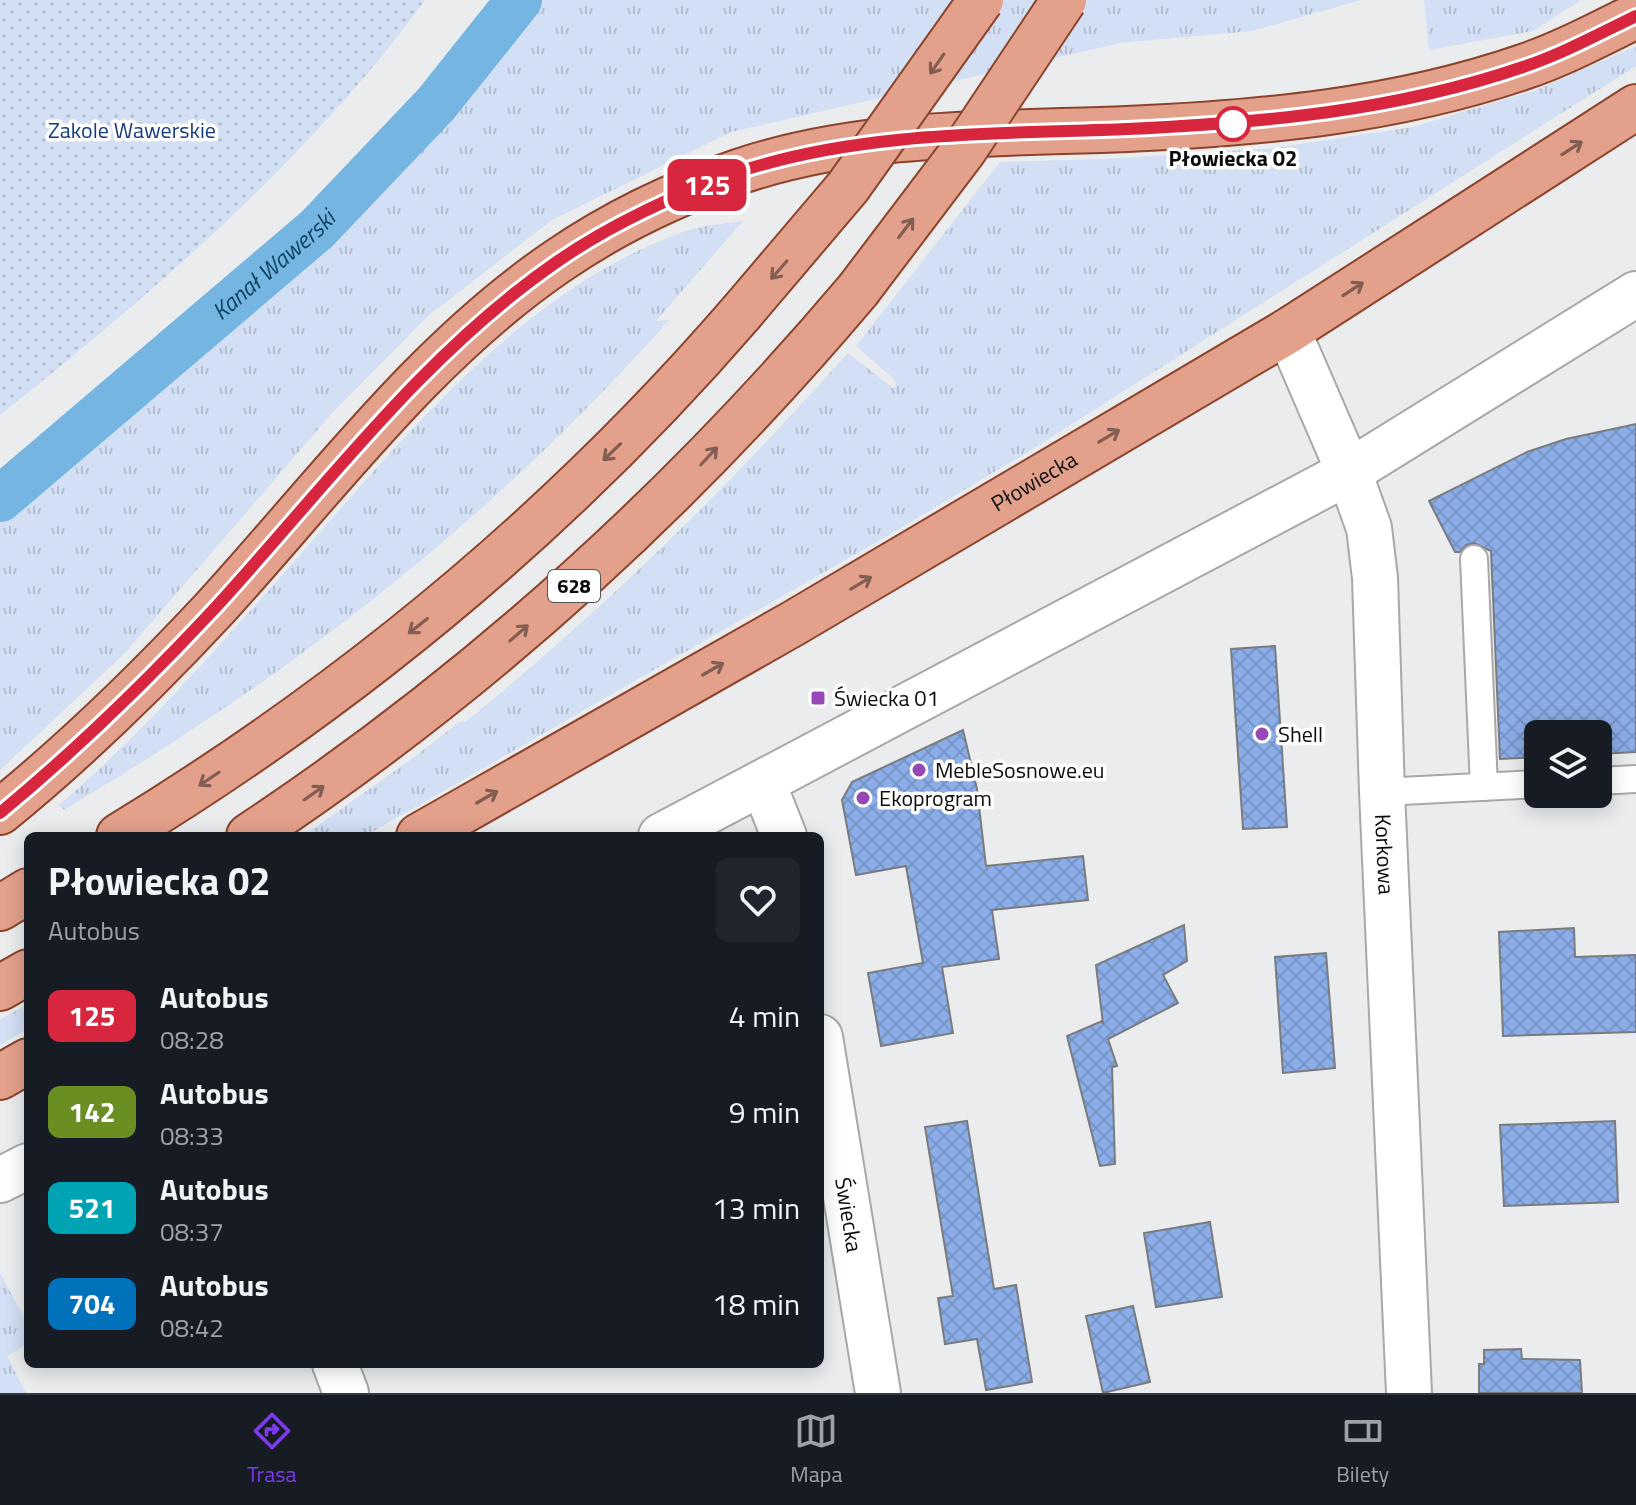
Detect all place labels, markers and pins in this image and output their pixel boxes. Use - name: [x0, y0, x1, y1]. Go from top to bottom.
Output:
- marker: Płowiecka 02: [1216, 107, 1250, 141]
- place label: Płowiecka 02: [1169, 141, 1297, 175]
- place label: Świecka 01: [834, 681, 939, 715]
- marker: Świecka 01: [809, 689, 827, 707]
- place label: Shell: [1278, 717, 1323, 751]
- marker: Shell: [1253, 725, 1271, 743]
- place label: MebleSosnowe.eu: [935, 753, 1105, 787]
- marker: MebleSosnowe.eu: [910, 761, 928, 779]
- place label: Ekoprogram: [879, 781, 992, 815]
- marker: Ekoprogram: [854, 789, 872, 807]

